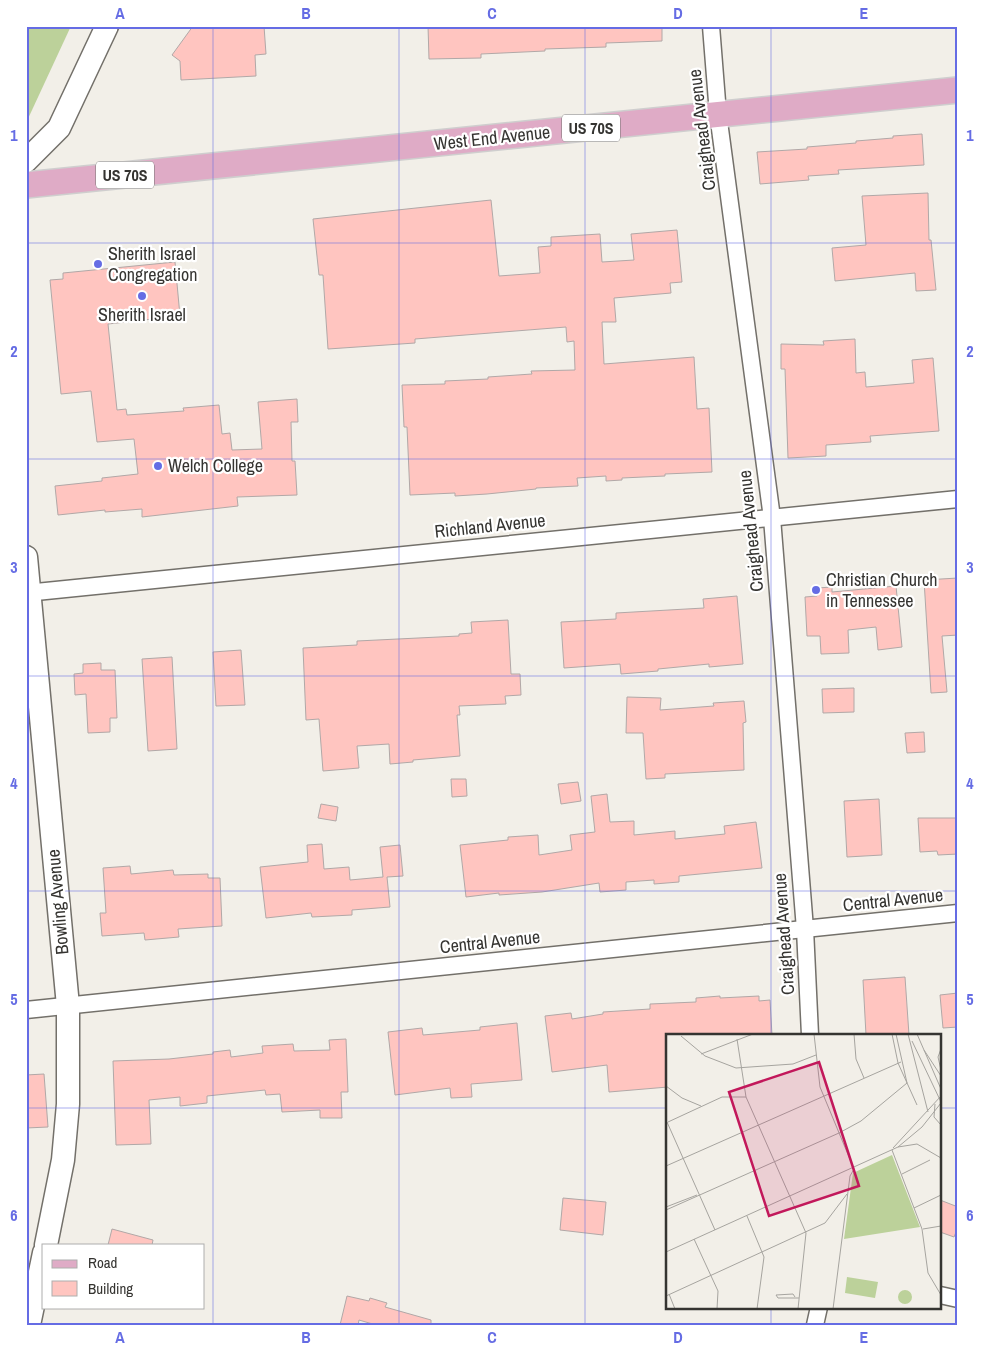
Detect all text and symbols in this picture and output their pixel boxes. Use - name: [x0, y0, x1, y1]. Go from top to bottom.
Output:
- text: A: [115, 2, 125, 24]
- text: B: [301, 2, 311, 24]
- text: C: [487, 2, 497, 24]
- text: D: [673, 2, 683, 24]
- text: E: [860, 2, 869, 24]
- street label: Craighead Avenue: [682, 68, 721, 192]
- road number: US 70S: [562, 115, 620, 142]
- street label: West End Avenue: [433, 119, 551, 156]
- text: 1: [10, 124, 18, 146]
- text: 1: [966, 124, 974, 146]
- road number: US 70S: [96, 162, 154, 188]
- place label: Sherith Israel Congregation: [108, 241, 197, 287]
- marker: Sherith Israel Congregation: [92, 258, 104, 270]
- marker: Sherith Israel: [136, 290, 148, 302]
- place label: Sherith Israel: [98, 302, 186, 327]
- text: 2: [10, 340, 18, 362]
- text: 2: [966, 340, 974, 362]
- place label: Welch College: [168, 453, 263, 478]
- marker: Welch College: [152, 460, 164, 472]
- street label: Craighead Avenue: [732, 469, 769, 593]
- street label: Richland Avenue: [433, 507, 547, 544]
- text: 3: [10, 556, 18, 578]
- text: 3: [966, 556, 974, 578]
- place label: Christian Church in Tennessee: [826, 567, 938, 613]
- marker: Christian Church in Tennessee: [810, 584, 822, 596]
- text: 4: [10, 772, 18, 794]
- text: 4: [966, 772, 974, 794]
- street label: Bowling Avenue: [40, 848, 75, 956]
- street label: Craighead Avenue: [767, 872, 800, 996]
- street label: Central Avenue: [842, 882, 944, 917]
- street label: Central Avenue: [439, 924, 541, 959]
- text: 5: [10, 988, 18, 1010]
- text: 5: [966, 988, 974, 1010]
- inset map: [666, 1034, 942, 1308]
- text: 6: [10, 1204, 18, 1226]
- text: 6: [966, 1204, 974, 1226]
- legend: [42, 1244, 205, 1308]
- text: Road: [88, 1252, 117, 1273]
- text: Building: [88, 1278, 133, 1299]
- text: A: [115, 1326, 125, 1348]
- text: B: [301, 1326, 311, 1348]
- text: C: [487, 1326, 497, 1348]
- text: D: [673, 1326, 683, 1348]
- text: E: [860, 1326, 869, 1348]

